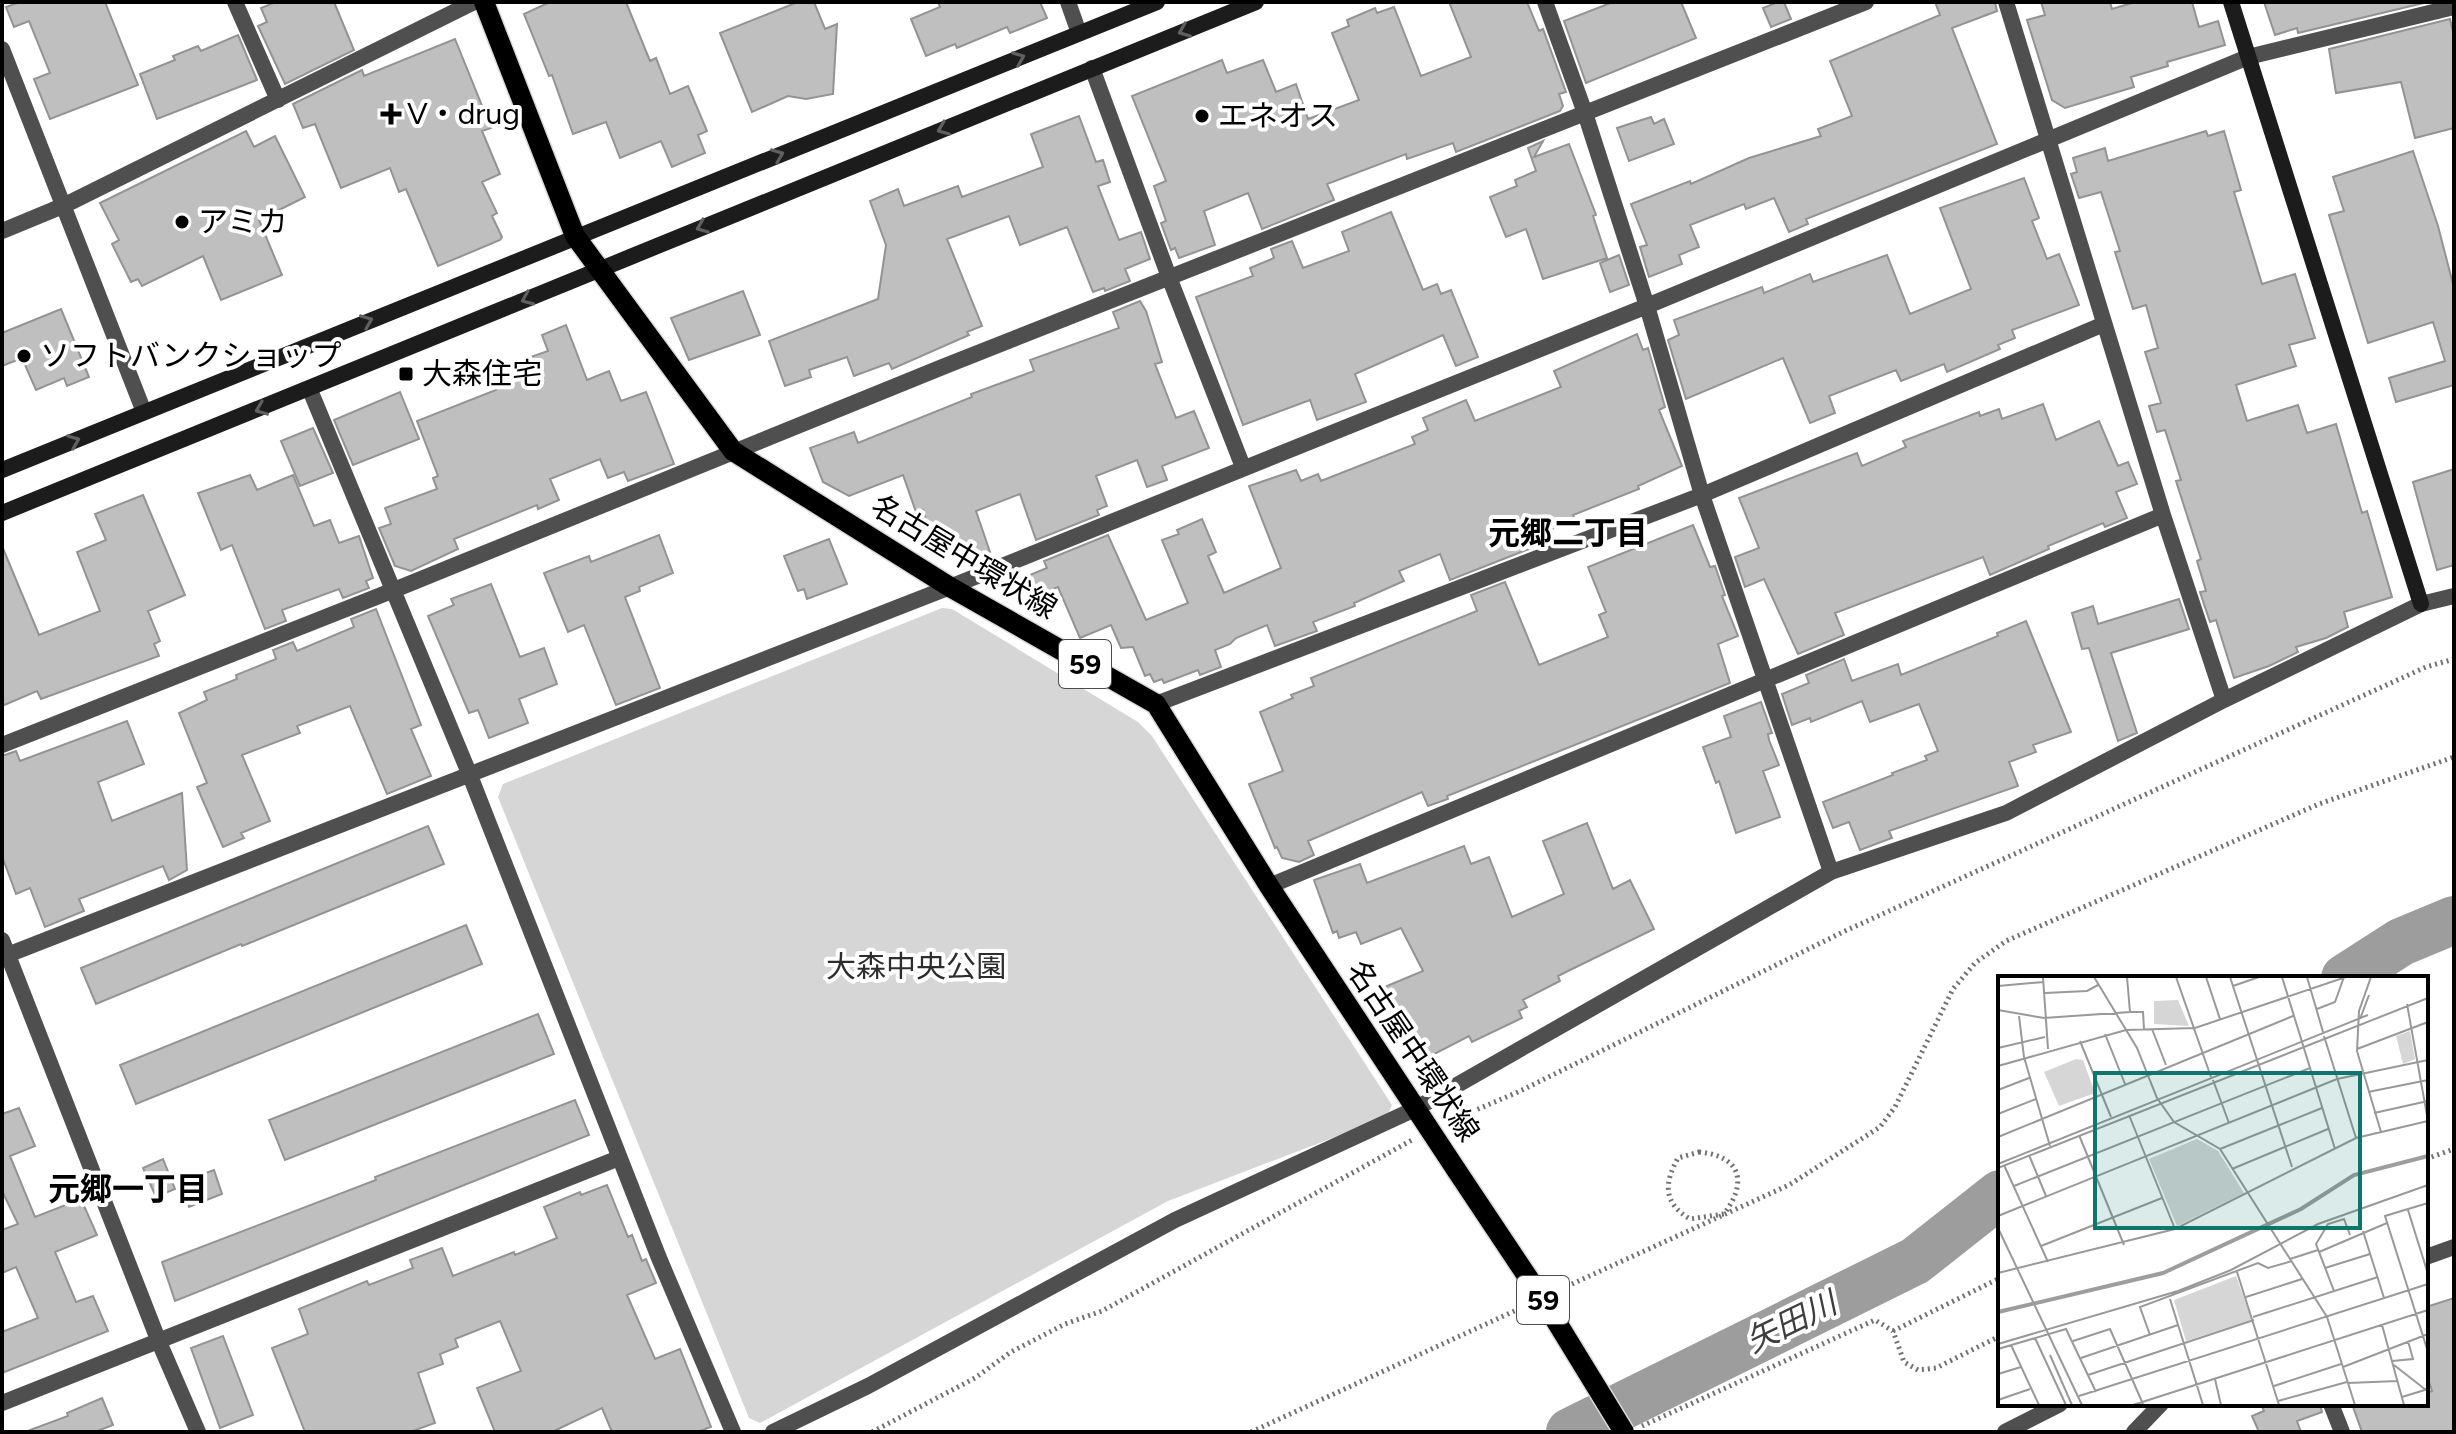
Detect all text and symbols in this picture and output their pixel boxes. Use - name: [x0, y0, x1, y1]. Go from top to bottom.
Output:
- one-way arrow: [1178, 21, 1192, 38]
- one-way arrow: [1011, 51, 1025, 67]
- place label: V・drug: [407, 95, 520, 132]
- place label: エネオス: [1218, 97, 1338, 134]
- marker: V・drug: [382, 105, 400, 123]
- marker: エネオス: [1193, 107, 1211, 125]
- one-way arrow: [937, 119, 951, 135]
- one-way arrow: [770, 148, 784, 164]
- place label: アミカ: [198, 203, 287, 240]
- marker: アミカ: [173, 213, 191, 231]
- one-way arrow: [696, 217, 710, 234]
- one-way arrow: [521, 290, 535, 306]
- one-way arrow: [359, 314, 373, 331]
- place label: ソフトバンクショップ: [40, 337, 342, 374]
- marker: ソフトバンクショップ: [15, 347, 33, 365]
- place label: 大森住宅: [422, 355, 542, 392]
- marker: 大森住宅: [397, 365, 415, 383]
- one-way arrow: [255, 400, 269, 416]
- one-way arrow: [66, 434, 80, 451]
- street label: 名古屋中環状線: [865, 487, 1064, 627]
- district label: 元郷二丁目: [1488, 514, 1648, 552]
- road number: 59: [1059, 640, 1111, 688]
- park label: 大森中央公園: [826, 948, 1006, 985]
- street label: 名古屋中環状線: [1339, 953, 1487, 1148]
- inset map: [1998, 976, 2428, 1406]
- district label: 元郷一丁目: [48, 1170, 208, 1208]
- road number: 59: [1517, 1276, 1569, 1324]
- water label: 矢田川: [1740, 1283, 1845, 1360]

